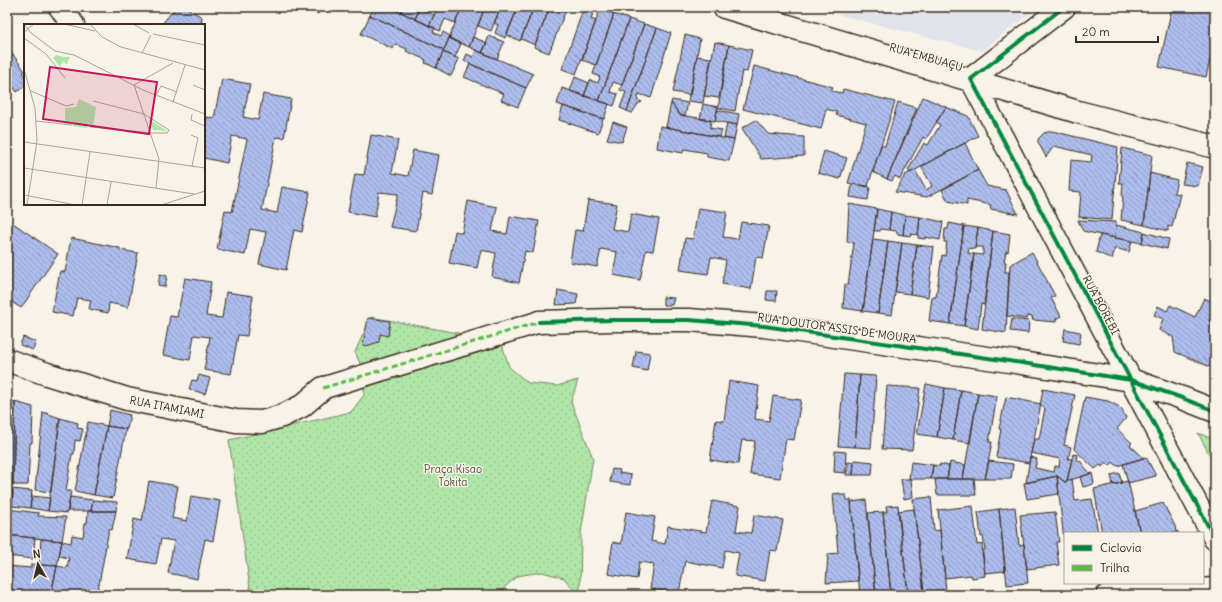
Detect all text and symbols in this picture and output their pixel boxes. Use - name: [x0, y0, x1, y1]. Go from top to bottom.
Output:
- scale bar: [1076, 18, 1158, 44]
- inset map: [24, 24, 205, 205]
- text: 20 m: [1082, 24, 1110, 39]
- street label: RUA EMBUAÇU: [888, 40, 964, 74]
- street label: RUA BOREBI: [1079, 273, 1123, 337]
- street label: RUA DOUTOR ASSIS DE MOURA: [757, 310, 917, 346]
- street label: RUA ITAMIAMI: [128, 393, 206, 421]
- park label: Praça Kisao Tokita: [424, 462, 482, 489]
- legend: [1064, 532, 1204, 584]
- text: Ciclovia: [1100, 540, 1142, 555]
- north arrow: [18, 544, 58, 584]
- text: N: [32, 547, 41, 562]
- text: Trilha: [1100, 560, 1130, 575]

